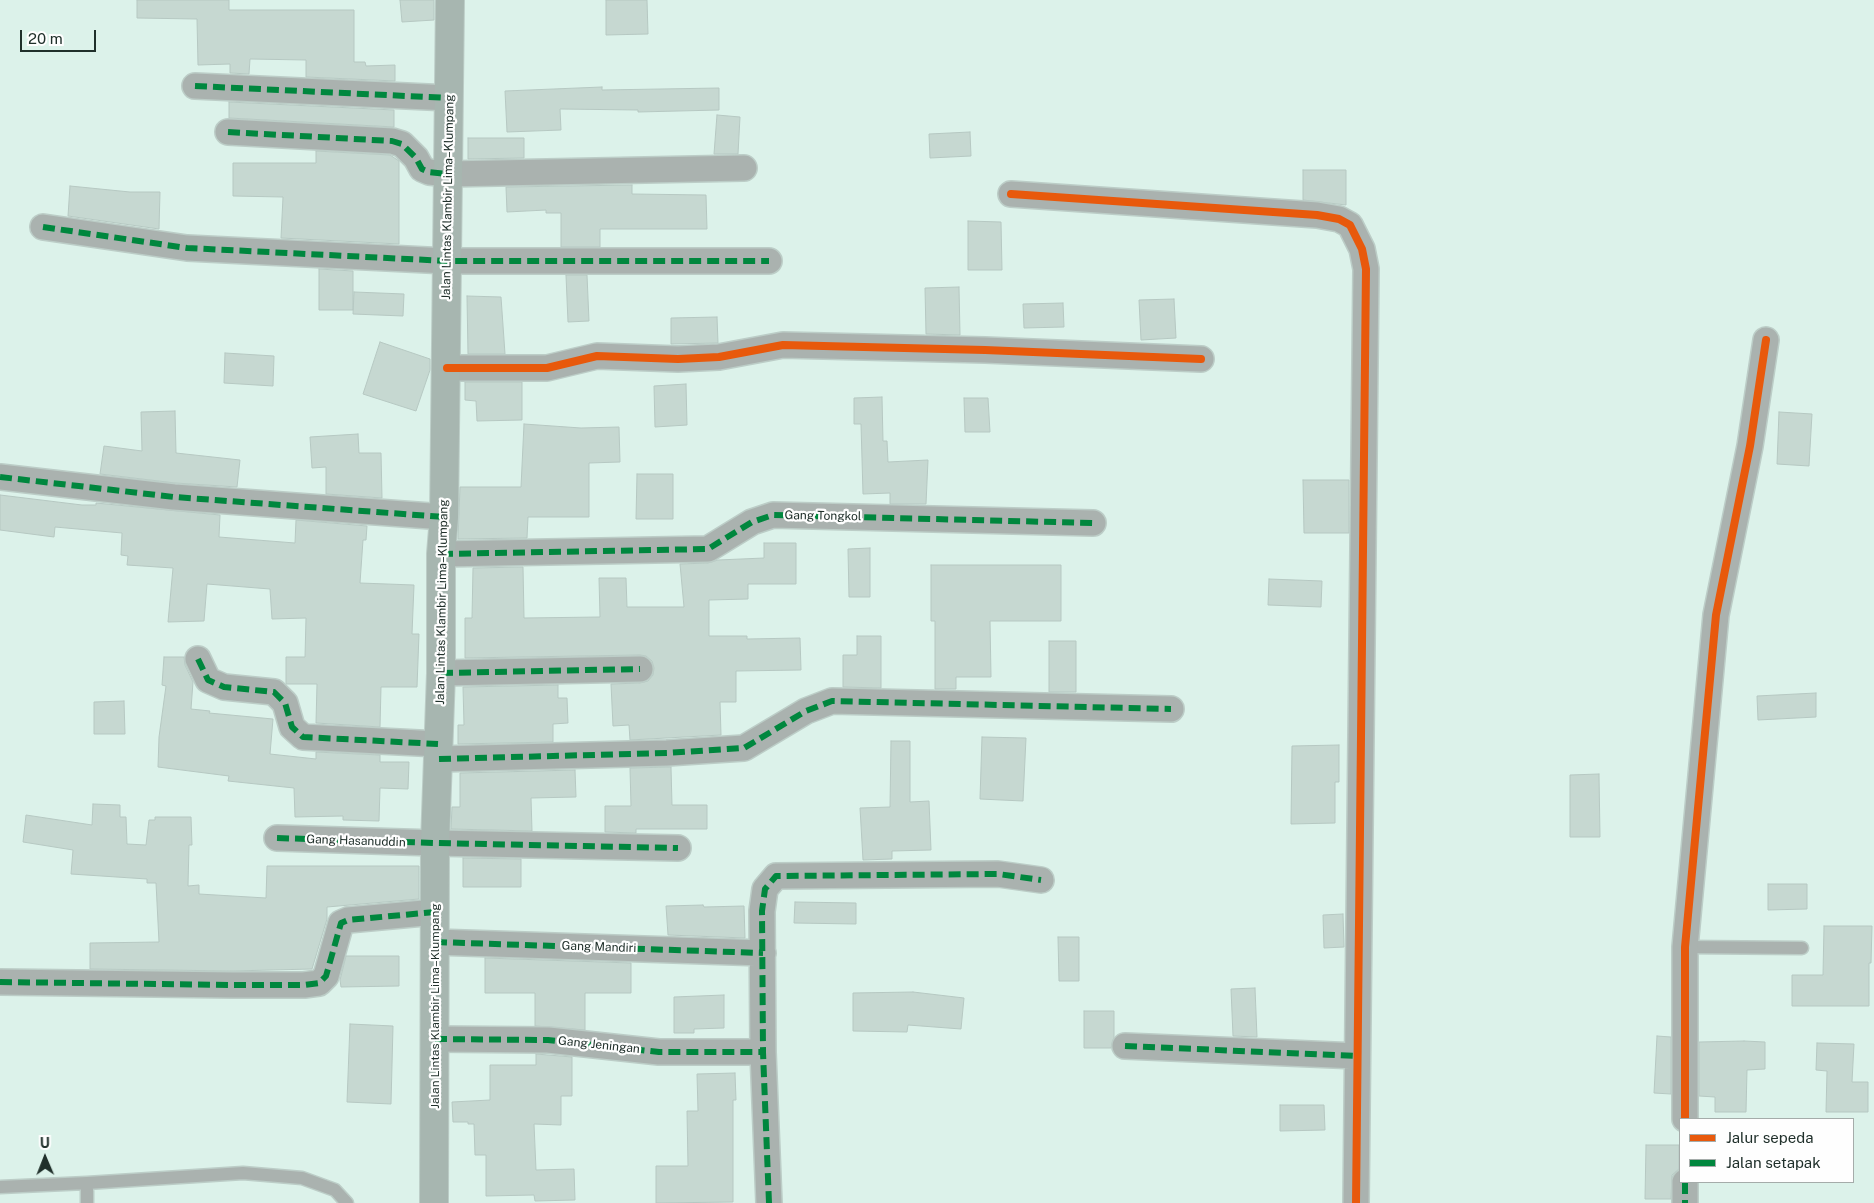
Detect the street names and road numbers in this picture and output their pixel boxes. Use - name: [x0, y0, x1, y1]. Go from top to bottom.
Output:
- street label: Jalan Lintas Klambir Lima–Klumpang: [439, 94, 457, 300]
- street label: Jalan Lintas Klambir Lima–Klumpang: [433, 499, 451, 705]
- street label: Gang Tongkol: [784, 508, 862, 524]
- street label: Gang Hasanuddin: [306, 832, 406, 850]
- street label: Jalan Lintas Klambir Lima–Klumpang: [428, 903, 442, 1109]
- street label: Gang Mandiri: [561, 938, 637, 956]
- street label: Gang Jeningan: [557, 1034, 641, 1056]

